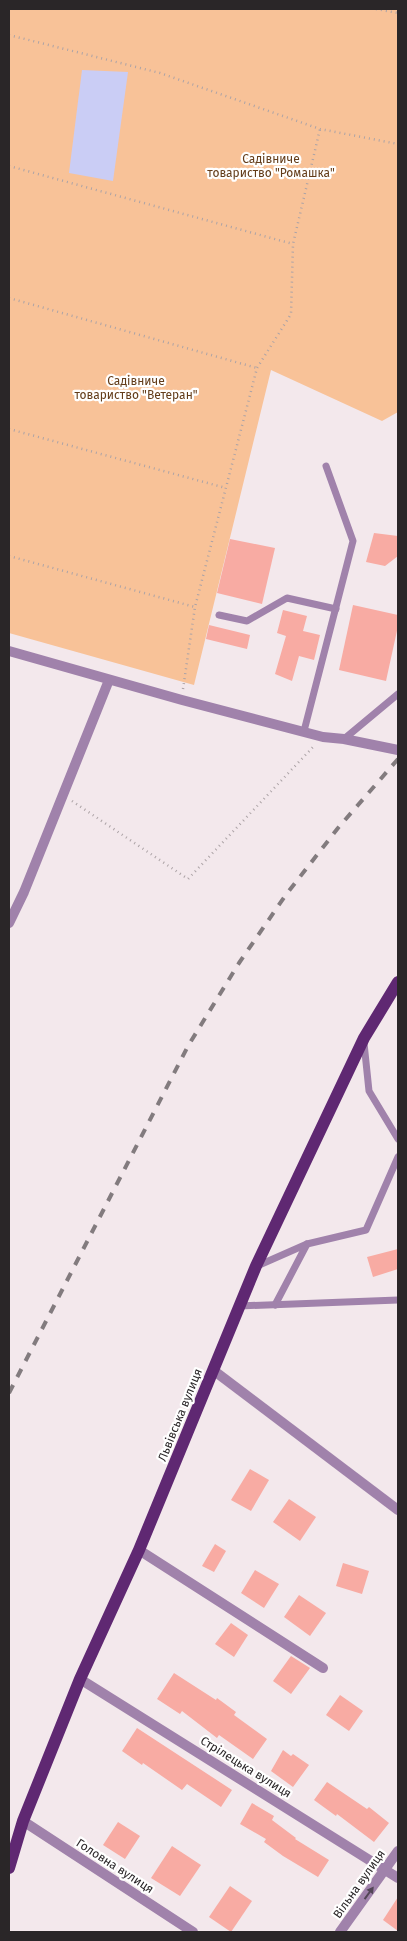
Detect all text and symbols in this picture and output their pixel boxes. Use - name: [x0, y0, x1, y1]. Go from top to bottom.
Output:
- park label: Садівниче товариство "Ромашка": [207, 152, 335, 180]
- park label: Садівниче товариство "Ветеран": [74, 374, 198, 402]
- street label: Львівська вулиця: [155, 1367, 205, 1463]
- street label: Стрілецька вулиця: [198, 1733, 294, 1801]
- street label: Головна вулиця: [74, 1836, 156, 1896]
- street label: Вільна вулиця: [330, 1847, 388, 1921]
- one-way arrow: [364, 1886, 374, 1900]

